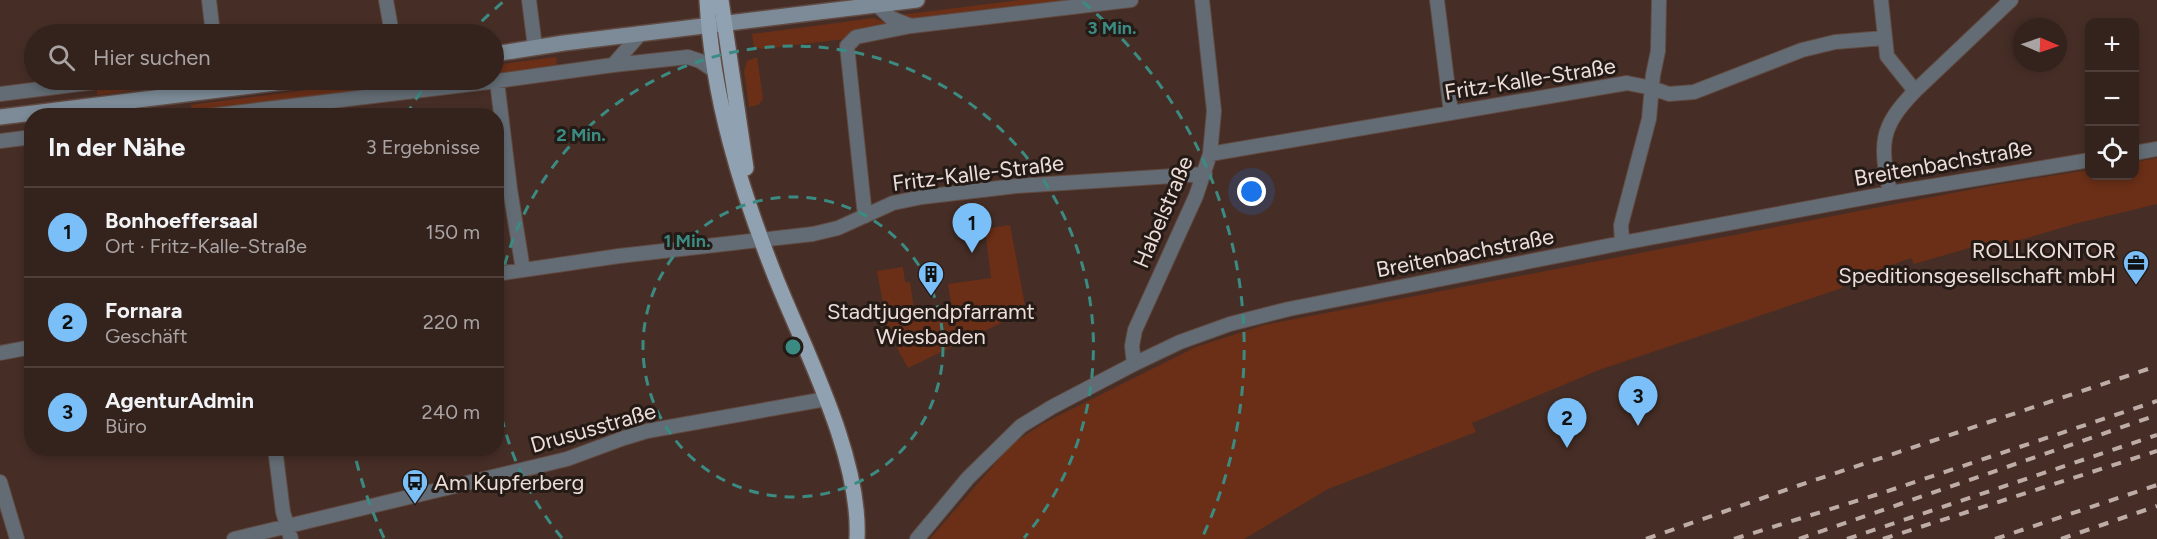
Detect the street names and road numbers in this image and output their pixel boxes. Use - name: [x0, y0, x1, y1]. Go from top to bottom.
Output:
- street label: Fritz-Kalle-Straße: [1443, 52, 1617, 106]
- street label: Breitenbachstraße: [1852, 134, 2034, 192]
- street label: Fritz-Kalle-Straße: [891, 149, 1065, 197]
- street label: Habelstraße: [1127, 152, 1199, 272]
- street label: Breitenbachstraße: [1374, 223, 1556, 283]
- street label: Drususstraße: [527, 397, 659, 459]

